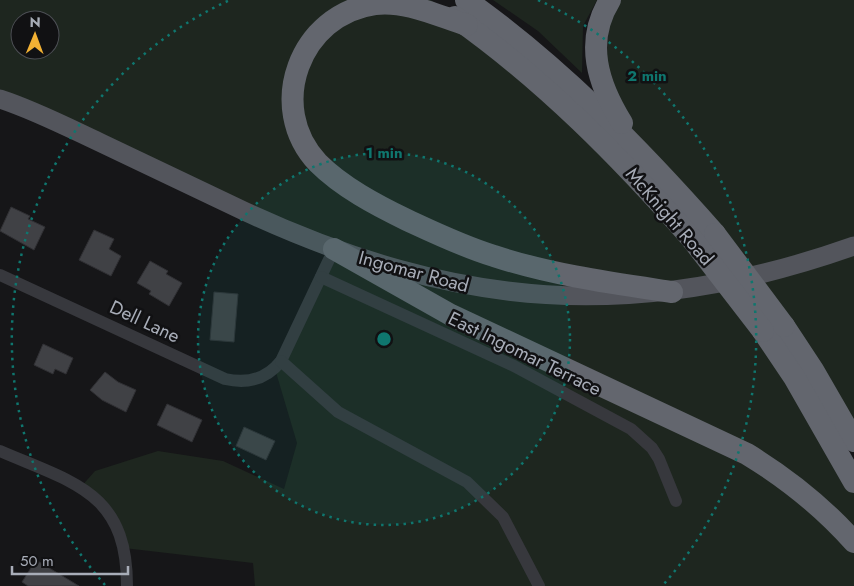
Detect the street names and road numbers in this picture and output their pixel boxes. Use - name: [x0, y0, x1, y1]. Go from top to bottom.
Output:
- street label: McKnight Road: [619, 161, 720, 271]
- street label: Ingomar Road: [356, 244, 472, 299]
- street label: Dell Lane: [105, 293, 184, 350]
- street label: East Ingomar Terrace: [444, 305, 606, 402]

